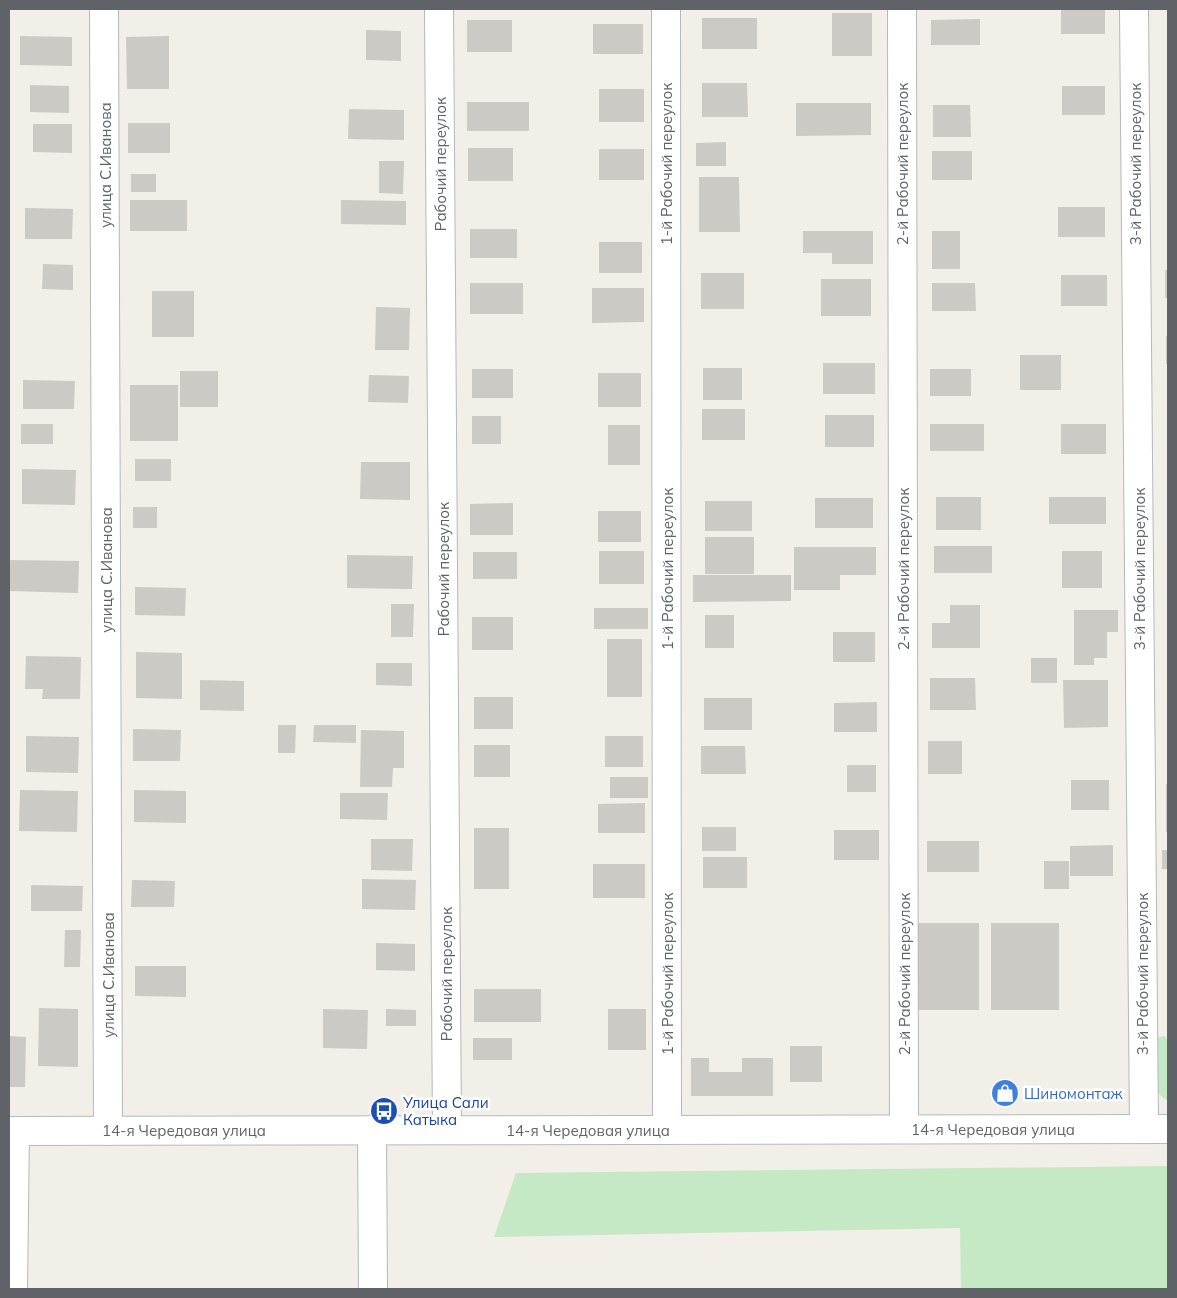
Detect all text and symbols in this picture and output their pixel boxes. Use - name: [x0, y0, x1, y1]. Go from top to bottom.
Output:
- street label: 1-й Рабочий переулок: [657, 82, 676, 245]
- street label: 2-й Рабочий переулок: [893, 82, 912, 245]
- street label: 3-й Рабочий переулок: [1126, 82, 1145, 245]
- street label: Рабочий переулок: [431, 96, 450, 231]
- street label: улица С.Иванова: [96, 102, 115, 228]
- street label: 1-й Рабочий переулок: [658, 487, 677, 650]
- street label: 2-й Рабочий переулок: [894, 487, 913, 650]
- street label: 3-й Рабочий переулок: [1130, 487, 1149, 650]
- street label: Рабочий переулок: [434, 501, 453, 636]
- street label: улица С.Иванова: [97, 507, 116, 633]
- street label: 1-й Рабочий переулок: [658, 892, 677, 1055]
- street label: 2-й Рабочий переулок: [895, 892, 914, 1055]
- street label: 3-й Рабочий переулок: [1133, 892, 1152, 1055]
- street label: Рабочий переулок: [437, 906, 456, 1041]
- street label: улица С.Иванова: [99, 912, 118, 1038]
- shop icon: Шиномонтаж: [990, 1078, 1020, 1108]
- place label: Шиномонтаж: [1024, 1084, 1124, 1103]
- place label: Улица Сали Катыка: [402, 1093, 489, 1129]
- bus stop icon: Улица Сали Катыка: [369, 1096, 399, 1126]
- street label: 14-я Чередовая улица: [911, 1120, 1075, 1139]
- street label: 14-я Чередовая улица: [102, 1121, 266, 1140]
- street label: 14-я Чередовая улица: [506, 1121, 670, 1140]

